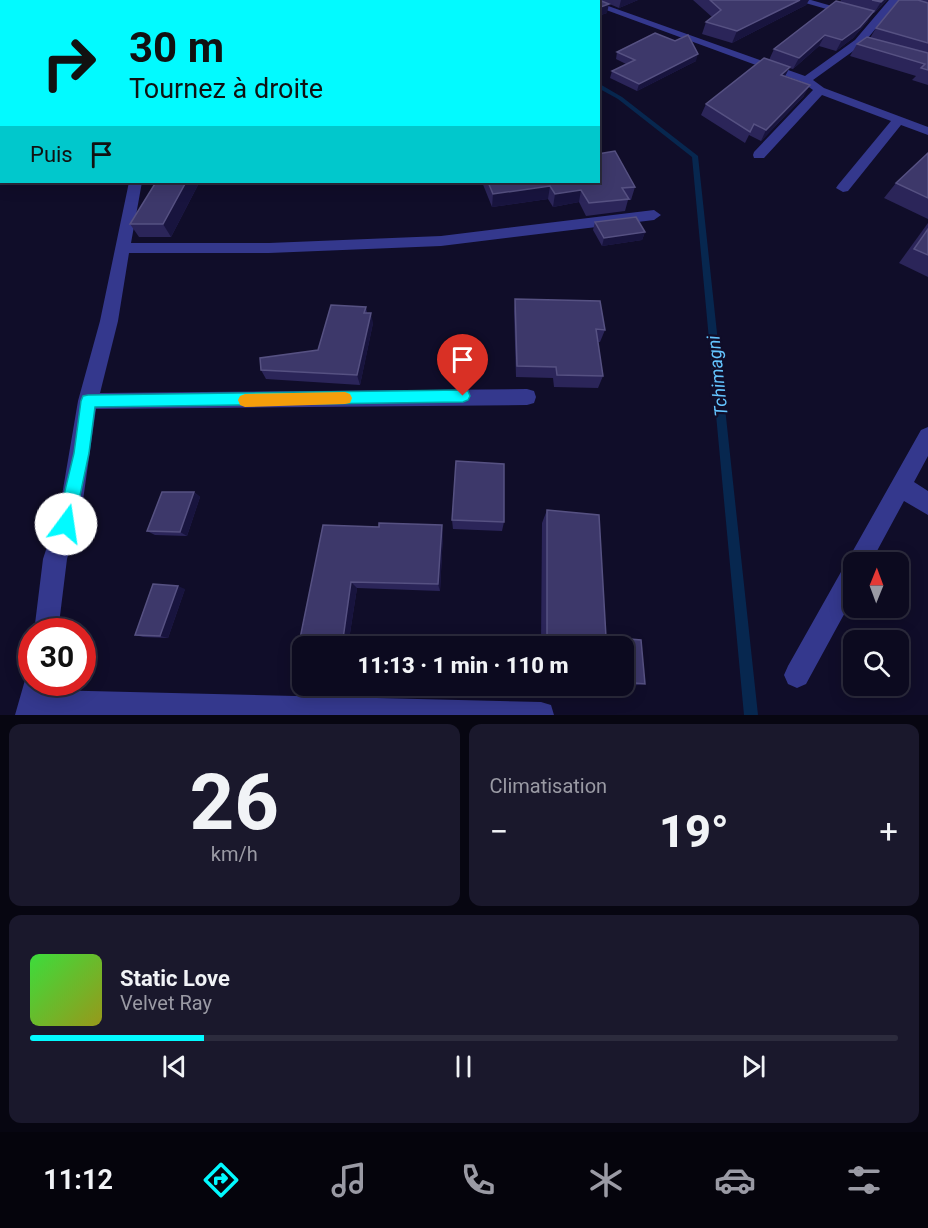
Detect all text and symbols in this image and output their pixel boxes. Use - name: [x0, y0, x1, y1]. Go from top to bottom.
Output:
- text: 30 m: [129, 23, 224, 72]
- icon: right: [30, 24, 108, 102]
- text: Tournez à droite: [129, 73, 323, 105]
- icon: arrive: [85, 138, 118, 171]
- text: Puis: [30, 142, 73, 167]
- pin: [437, 334, 488, 396]
- water label: Tchimagni: [702, 334, 732, 417]
- icon: arrive: [446, 343, 479, 376]
- position arrow: [34, 492, 98, 556]
- north arrow: [843, 552, 909, 618]
- map controls: [843, 552, 909, 696]
- speed limit sign: 30: [18, 618, 96, 696]
- button: search: [843, 630, 909, 696]
- text: 11:13 · 1 min · 110 m: [358, 653, 568, 678]
- text: 26: [189, 757, 279, 848]
- text: Climatisation: [490, 774, 607, 798]
- text: 19°: [659, 805, 729, 858]
- text: −: [490, 812, 508, 851]
- text: +: [879, 812, 898, 851]
- text: km/h: [211, 842, 258, 866]
- text: Static Love: [120, 966, 230, 991]
- text: Velvet Ray: [120, 991, 212, 1015]
- icon: previous: [158, 1050, 191, 1083]
- icon: pause: [447, 1050, 480, 1083]
- icon: next: [737, 1050, 770, 1083]
- icon: directions: [200, 1159, 242, 1201]
- icon: music: [328, 1159, 370, 1201]
- icon: phone: [457, 1159, 499, 1201]
- icon: climate: [585, 1159, 627, 1201]
- icon: car: [714, 1159, 756, 1201]
- icon: filters: [843, 1159, 885, 1201]
- text: 11:12: [43, 1164, 113, 1196]

